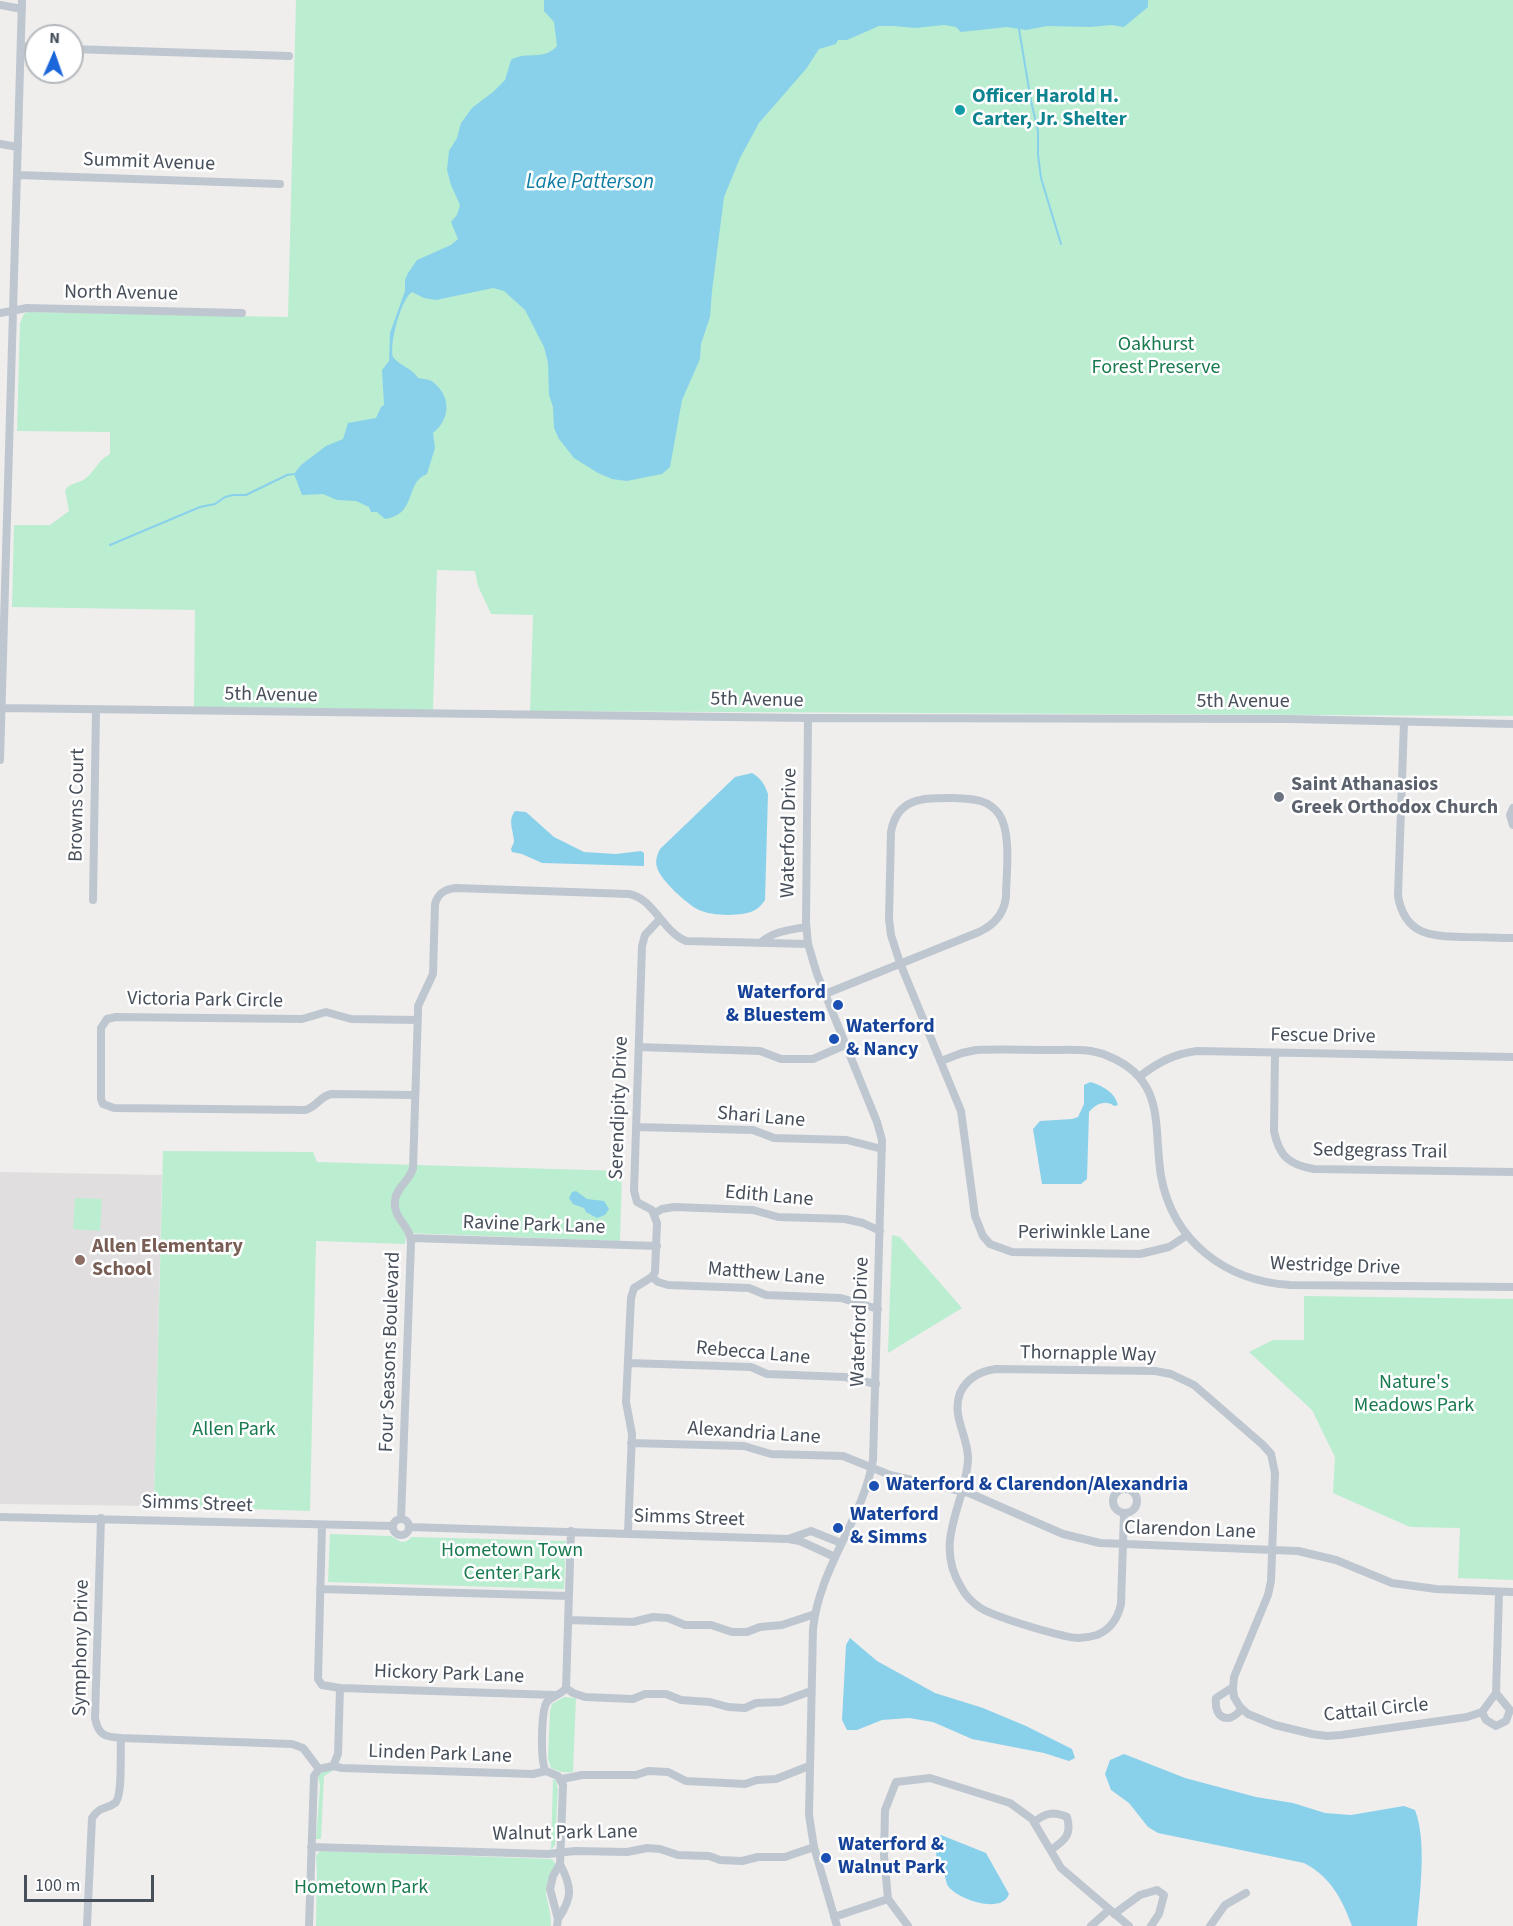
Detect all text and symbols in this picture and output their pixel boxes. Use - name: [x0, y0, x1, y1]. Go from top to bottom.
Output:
- north arrow: [24, 24, 84, 84]
- text: N: [49, 27, 60, 49]
- place label: Officer Harold H. Carter, Jr. Shelter: [972, 86, 1127, 133]
- marker: Officer Harold H. Carter, Jr. Shelter: [953, 103, 967, 117]
- street label: Summit Avenue: [83, 149, 215, 177]
- water label: Lake Patterson: [526, 170, 654, 196]
- street label: North Avenue: [64, 281, 178, 307]
- park label: Oakhurst Forest Preserve: [1092, 334, 1220, 381]
- street label: 5th Avenue: [224, 683, 318, 709]
- street label: 5th Avenue: [710, 688, 804, 714]
- street label: 5th Avenue: [1196, 691, 1290, 715]
- street label: Browns Court: [65, 748, 91, 862]
- street label: Waterford Drive: [777, 768, 803, 898]
- place label: Saint Athanasios Greek Orthodox Church: [1291, 774, 1498, 821]
- marker: Saint Athanasios Greek Orthodox Church: [1272, 790, 1286, 804]
- place label: Waterford & Bluestem: [726, 982, 826, 1029]
- street label: Victoria Park Circle: [127, 988, 283, 1014]
- marker: Waterford & Bluestem: [831, 998, 845, 1012]
- place label: Waterford & Nancy: [846, 1016, 935, 1063]
- street label: Fescue Drive: [1270, 1024, 1376, 1050]
- marker: Waterford & Nancy: [827, 1032, 841, 1046]
- street label: Serendipity Drive: [606, 1036, 634, 1180]
- street label: Shari Lane: [716, 1102, 806, 1134]
- street label: Sedgegrass Trail: [1312, 1139, 1448, 1165]
- street label: Edith Lane: [724, 1181, 814, 1213]
- street label: Ravine Park Lane: [462, 1212, 606, 1240]
- street label: Periwinkle Lane: [1018, 1222, 1150, 1246]
- place label: Allen Elementary School: [92, 1236, 243, 1283]
- street label: Four Seasons Boulevard: [376, 1251, 406, 1453]
- marker: Allen Elementary School: [73, 1253, 87, 1267]
- street label: Westridge Drive: [1269, 1253, 1401, 1281]
- street label: Waterford Drive: [847, 1257, 875, 1387]
- street label: Matthew Lane: [706, 1258, 826, 1292]
- street label: Rebecca Lane: [695, 1337, 811, 1371]
- street label: Thornapple Way: [1020, 1342, 1156, 1368]
- park label: Nature's Meadows Park: [1354, 1372, 1474, 1419]
- street label: Alexandria Lane: [687, 1417, 821, 1451]
- park label: Allen Park: [192, 1419, 276, 1443]
- place label: Waterford & Clarendon/Alexandria: [886, 1474, 1188, 1498]
- marker: Waterford & Clarendon/Alexandria: [867, 1479, 881, 1493]
- street label: Simms Street: [141, 1491, 253, 1519]
- place label: Waterford & Simms: [850, 1504, 939, 1551]
- street label: Simms Street: [633, 1505, 745, 1533]
- street label: Clarendon Lane: [1124, 1517, 1256, 1545]
- marker: Waterford & Simms: [831, 1521, 845, 1535]
- park label: Hometown Town Center Park: [441, 1540, 583, 1587]
- street label: Symphony Drive: [69, 1579, 95, 1717]
- street label: Hickory Park Lane: [373, 1660, 525, 1690]
- street label: Cattail Circle: [1322, 1694, 1430, 1728]
- street label: Linden Park Lane: [368, 1741, 512, 1769]
- street label: Walnut Park Lane: [492, 1821, 638, 1847]
- place label: Waterford & Walnut Park: [838, 1834, 945, 1881]
- marker: Waterford & Walnut Park: [819, 1851, 833, 1865]
- scale bar: [27, 1863, 158, 1901]
- text: 100 m: [35, 1873, 80, 1898]
- park label: Hometown Park: [294, 1877, 428, 1901]

